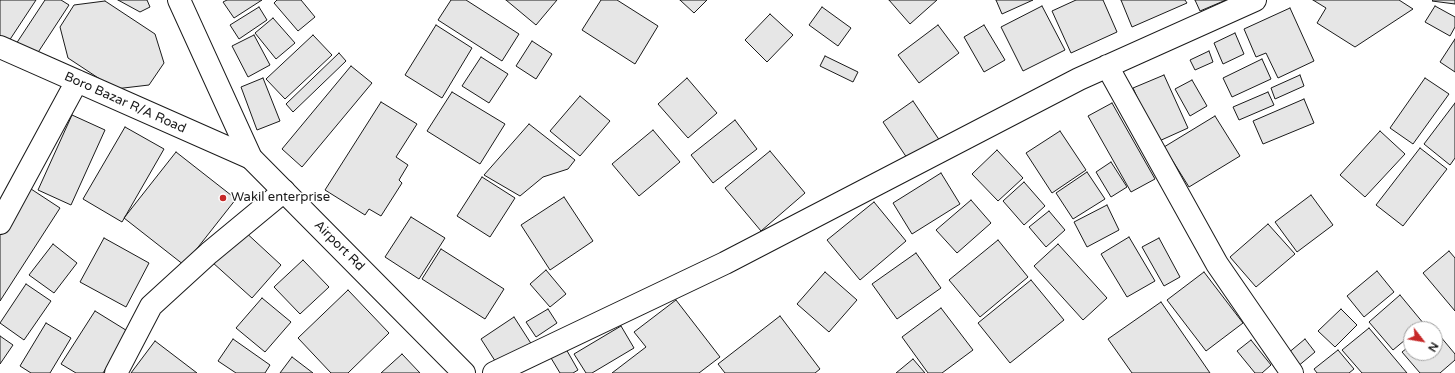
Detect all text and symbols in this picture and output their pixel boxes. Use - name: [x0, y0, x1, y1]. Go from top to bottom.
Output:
- street label: Boro Bazar R/A Road: [62, 69, 188, 137]
- place label: Wakil enterprise: [231, 190, 330, 206]
- marker: Wakil enterprise: [218, 193, 228, 203]
- street label: Airport Rd: [311, 218, 367, 274]
- north arrow: [1403, 321, 1443, 361]
- text: N: [1425, 340, 1441, 354]

